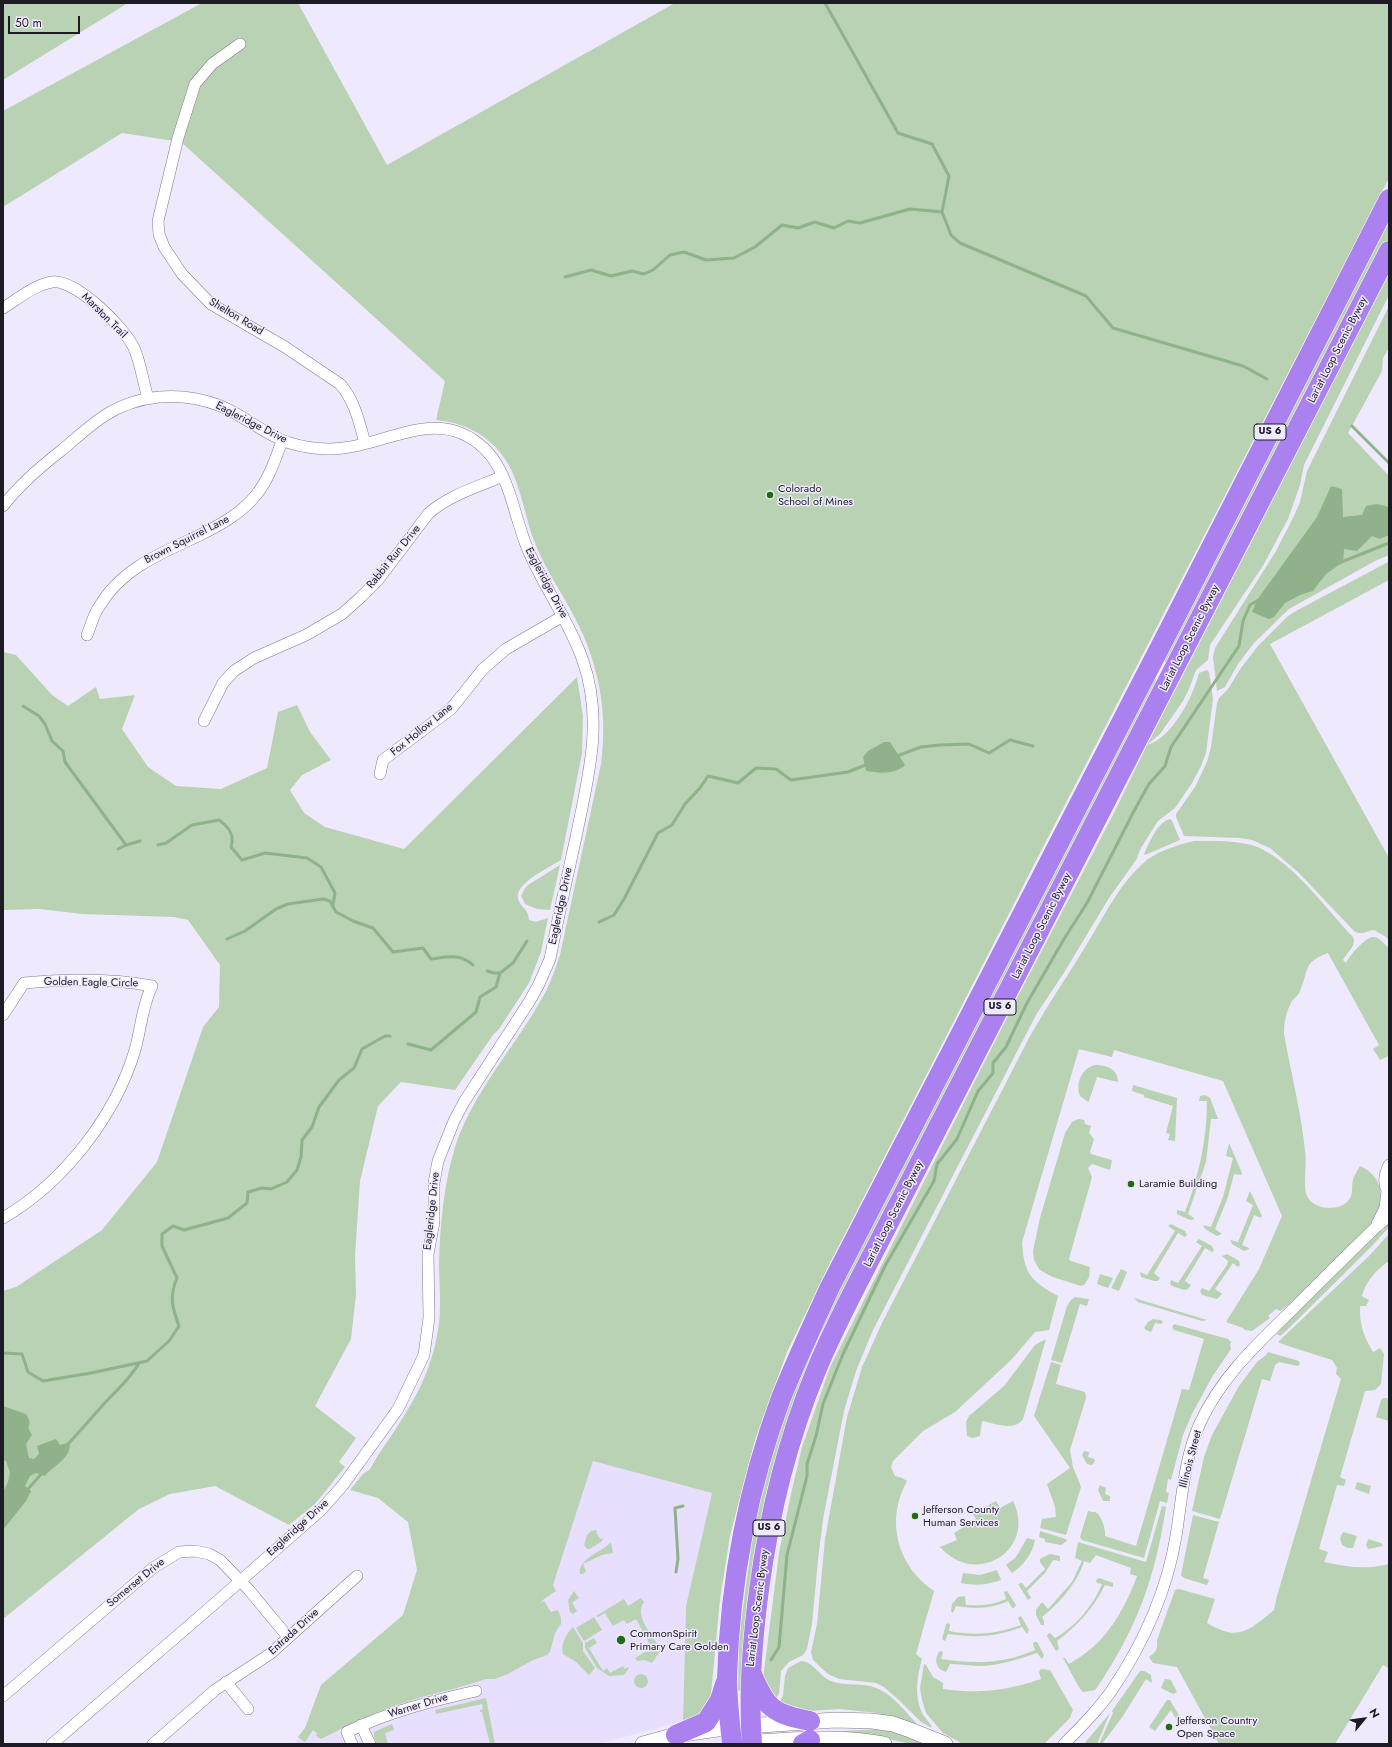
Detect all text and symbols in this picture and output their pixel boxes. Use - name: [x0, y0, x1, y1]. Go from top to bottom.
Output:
- scale bar: [10, 8, 82, 34]
- text: 50 m: [15, 14, 42, 32]
- street label: Marston Trail: [79, 291, 129, 341]
- street label: Lariat Loop Scenic Byway: [1305, 295, 1371, 405]
- street label: Shelton Road: [206, 296, 266, 338]
- street label: Eagleridge Drive: [213, 399, 289, 447]
- road number: US 6: [1254, 424, 1286, 440]
- place label: Colorado School of Mines: [778, 482, 853, 508]
- marker: Colorado School of Mines: [765, 490, 775, 500]
- street label: Brown Squirrel Lane: [142, 513, 232, 567]
- street label: Rabbit Run Drive: [364, 522, 424, 592]
- street label: Eagleridge Drive: [522, 545, 570, 621]
- street label: Lariat Loop Scenic Byway: [1157, 583, 1223, 693]
- street label: Fox Hollow Lane: [388, 701, 456, 759]
- street label: Eagleridge Drive: [546, 866, 576, 946]
- street label: Lariat Loop Scenic Byway: [1009, 871, 1075, 981]
- street label: Golden Eagle Circle: [44, 976, 138, 990]
- road number: US 6: [984, 999, 1016, 1015]
- street label: Lariat Loop Scenic Byway: [861, 1159, 927, 1269]
- street label: Eagleridge Drive: [421, 1171, 443, 1251]
- place label: Laramie Building: [1139, 1177, 1217, 1191]
- marker: Laramie Building: [1126, 1179, 1136, 1189]
- street label: Illinois Street: [1177, 1429, 1205, 1489]
- street label: Eagleridge Drive: [264, 1497, 332, 1559]
- place label: Jefferson County Human Services: [923, 1503, 999, 1529]
- marker: Jefferson County Human Services: [910, 1511, 920, 1521]
- road number: US 6: [753, 1520, 785, 1536]
- street label: Lariat Loop Scenic Byway: [744, 1549, 772, 1667]
- street label: Somerset Drive: [104, 1556, 168, 1610]
- street label: Entrada Drive: [266, 1606, 322, 1658]
- place label: CommonSpirit Primary Care Golden: [630, 1627, 729, 1653]
- marker: CommonSpirit Primary Care Golden: [615, 1634, 627, 1646]
- street label: Warner Drive: [387, 1691, 449, 1721]
- north arrow: [1344, 1699, 1384, 1739]
- text: N: [1365, 1705, 1384, 1721]
- place label: Jefferson Country Open Space: [1177, 1714, 1257, 1740]
- marker: Jefferson Country Open Space: [1164, 1722, 1174, 1732]

